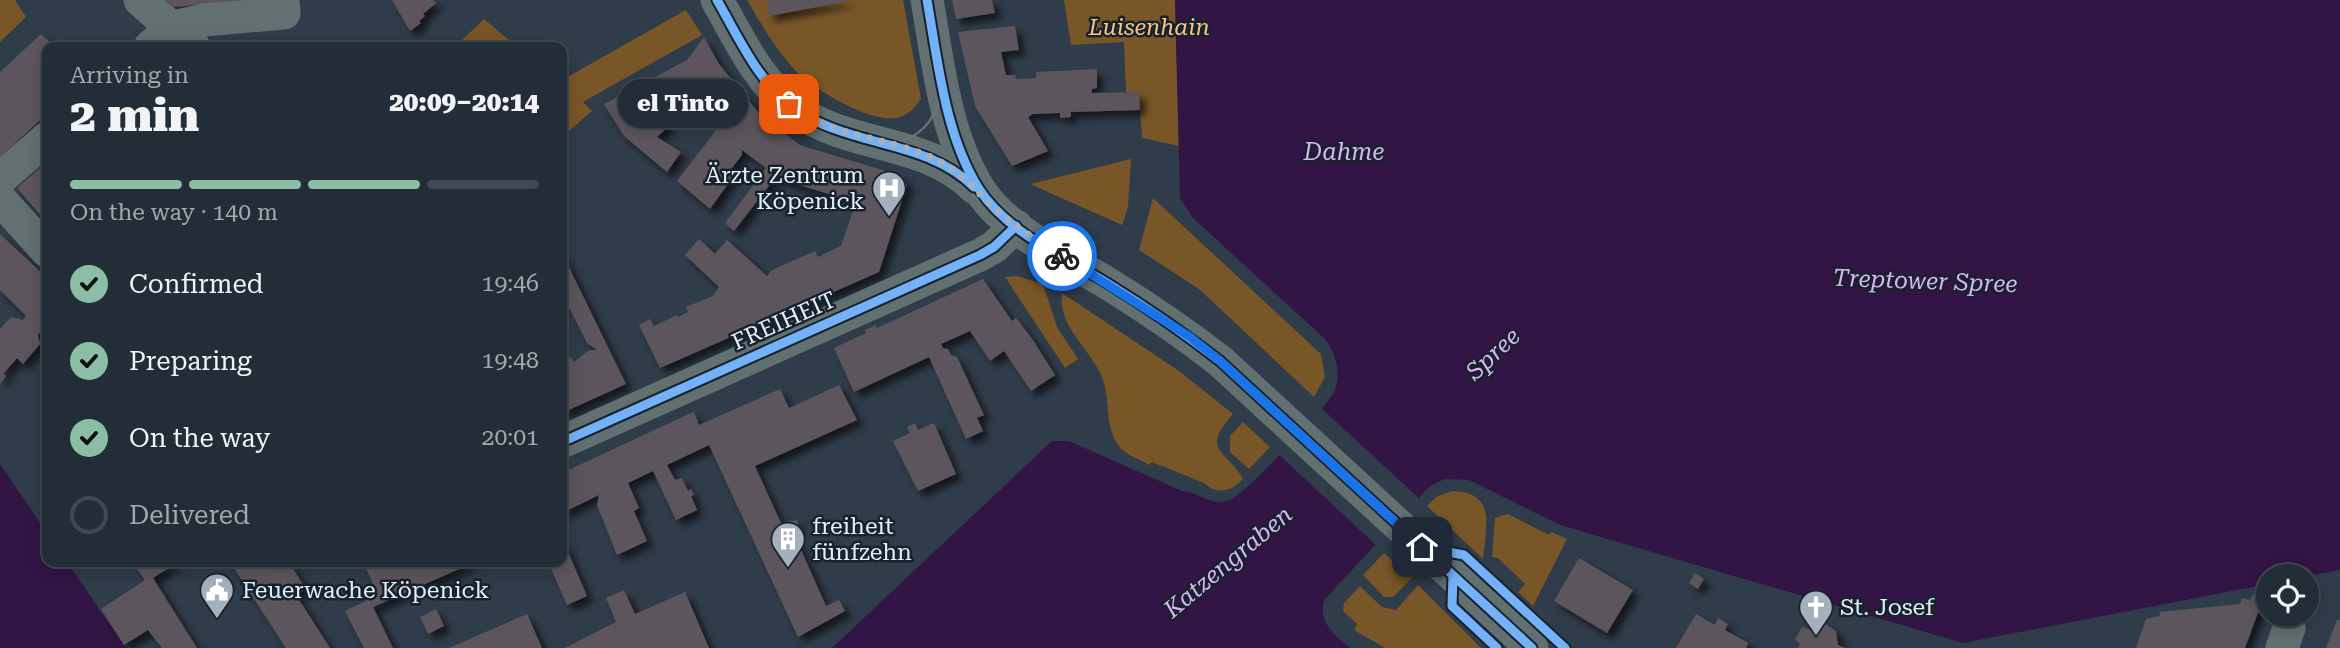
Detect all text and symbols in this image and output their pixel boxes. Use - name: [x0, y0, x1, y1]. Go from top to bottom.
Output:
- park label: Luisenhain: [1087, 14, 1210, 41]
- text: Arriving in: [70, 62, 189, 89]
- pin: [759, 74, 819, 134]
- callout: el Tinto: [618, 80, 747, 128]
- icon: bag: [770, 85, 808, 123]
- text: 20:09–20:14: [389, 87, 539, 117]
- text: 2 min: [70, 88, 199, 142]
- text: el Tinto: [637, 90, 729, 117]
- water label: Dahme: [1303, 138, 1384, 166]
- place label: Ärzte Zentrum Köpenick: [705, 162, 864, 215]
- hospital icon: Ärzte Zentrum Köpenick: [870, 169, 908, 218]
- text: On the way · 140 m: [70, 199, 278, 226]
- courier: [1027, 221, 1097, 291]
- icon: bike: [1043, 237, 1081, 275]
- water label: Treptower Spree: [1832, 264, 2018, 298]
- icon: check: [70, 265, 108, 303]
- text: Confirmed: [129, 269, 264, 299]
- text: 19:46: [482, 270, 539, 297]
- street label: FREIHEIT: [728, 286, 840, 356]
- water label: Spree: [1460, 322, 1526, 386]
- icon: check: [70, 342, 108, 380]
- text: Preparing: [129, 346, 252, 376]
- text: 19:48: [482, 347, 539, 374]
- icon: check: [70, 419, 108, 457]
- text: On the way: [129, 423, 270, 453]
- text: 20:01: [482, 424, 539, 451]
- text: Delivered: [129, 500, 250, 530]
- water label: Katzengraben: [1157, 500, 1298, 624]
- place label: freiheit fünfzehn: [812, 513, 912, 566]
- pin: [1392, 517, 1452, 577]
- building icon: freiheit fünfzehn: [769, 520, 807, 569]
- icon: home: [1403, 528, 1441, 566]
- map controls: [2256, 564, 2319, 627]
- button: locate: [2256, 564, 2319, 627]
- public building icon: Feuerwache Köpenick: [198, 571, 236, 620]
- place label: Feuerwache Köpenick: [242, 577, 489, 604]
- church icon: St. Josef: [1797, 588, 1835, 637]
- place label: St. Josef: [1840, 594, 1935, 621]

